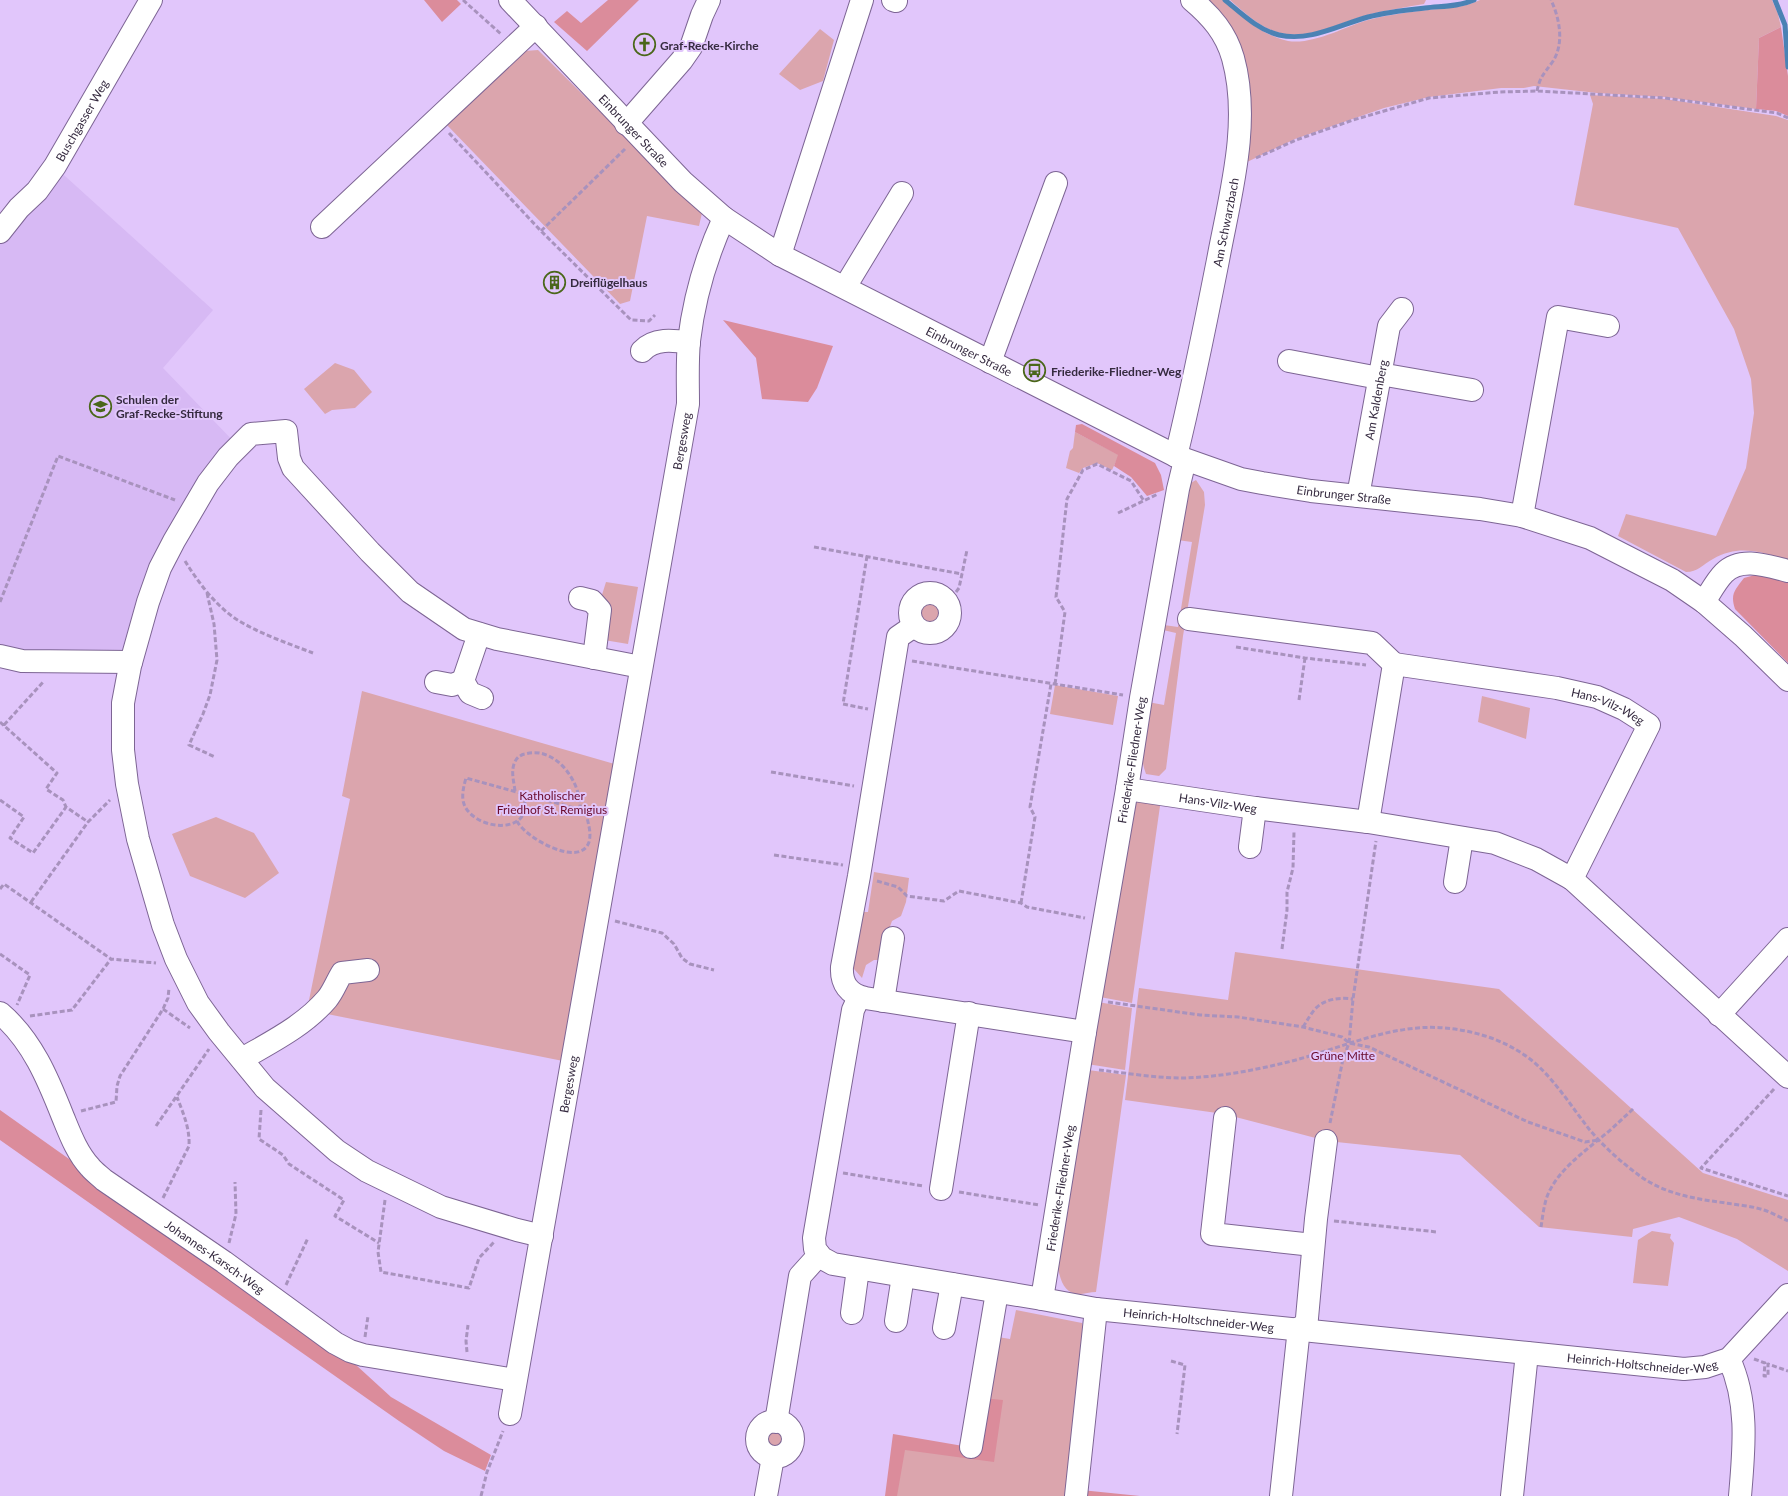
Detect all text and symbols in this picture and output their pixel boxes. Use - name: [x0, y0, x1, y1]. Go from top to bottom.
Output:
- church icon: Graf-Recke-Kirche: [632, 33, 656, 57]
- place label: Graf-Recke-Kirche: [660, 38, 759, 53]
- street label: Buschgasser Weg: [52, 77, 111, 164]
- street label: Einbrunger Straße: [596, 91, 672, 170]
- street label: Am Schwarzbach: [1209, 177, 1241, 268]
- building icon: Dreiflügelhaus: [542, 270, 566, 294]
- place label: Dreiflügelhaus: [570, 275, 647, 290]
- street label: Einbrunger Straße: [924, 323, 1015, 379]
- street label: Am Kaldenberg: [1361, 358, 1390, 441]
- bus stop icon: Friederike-Fliedner-Weg: [1023, 359, 1047, 383]
- place label: Friederike-Fliedner-Weg: [1051, 364, 1182, 379]
- place label: Schulen der Graf-Recke-Stiftung: [116, 392, 223, 421]
- school or university icon: Schulen der Graf-Recke-Stiftung: [88, 394, 112, 418]
- street label: Bergesweg: [669, 411, 694, 471]
- street label: Einbrunger Straße: [1296, 481, 1392, 507]
- street label: Hans-Vilz-Weg: [1570, 684, 1647, 728]
- street label: Friederike-Fliedner-Weg: [1114, 695, 1149, 824]
- park label: Katholischer Friedhof St. Remigius: [497, 788, 607, 817]
- street label: Hans-Vilz-Weg: [1178, 789, 1258, 816]
- park label: Grüne Mitte: [1311, 1048, 1375, 1063]
- street label: Bergesweg: [556, 1054, 581, 1114]
- street label: Friederike-Fliedner-Weg: [1042, 1124, 1077, 1252]
- street label: Johannes-Karsch-Weg: [162, 1217, 268, 1297]
- street label: Heinrich-Holtschneider-Weg: [1122, 1304, 1275, 1335]
- street label: Heinrich-Holtschneider-Weg: [1566, 1350, 1719, 1377]

